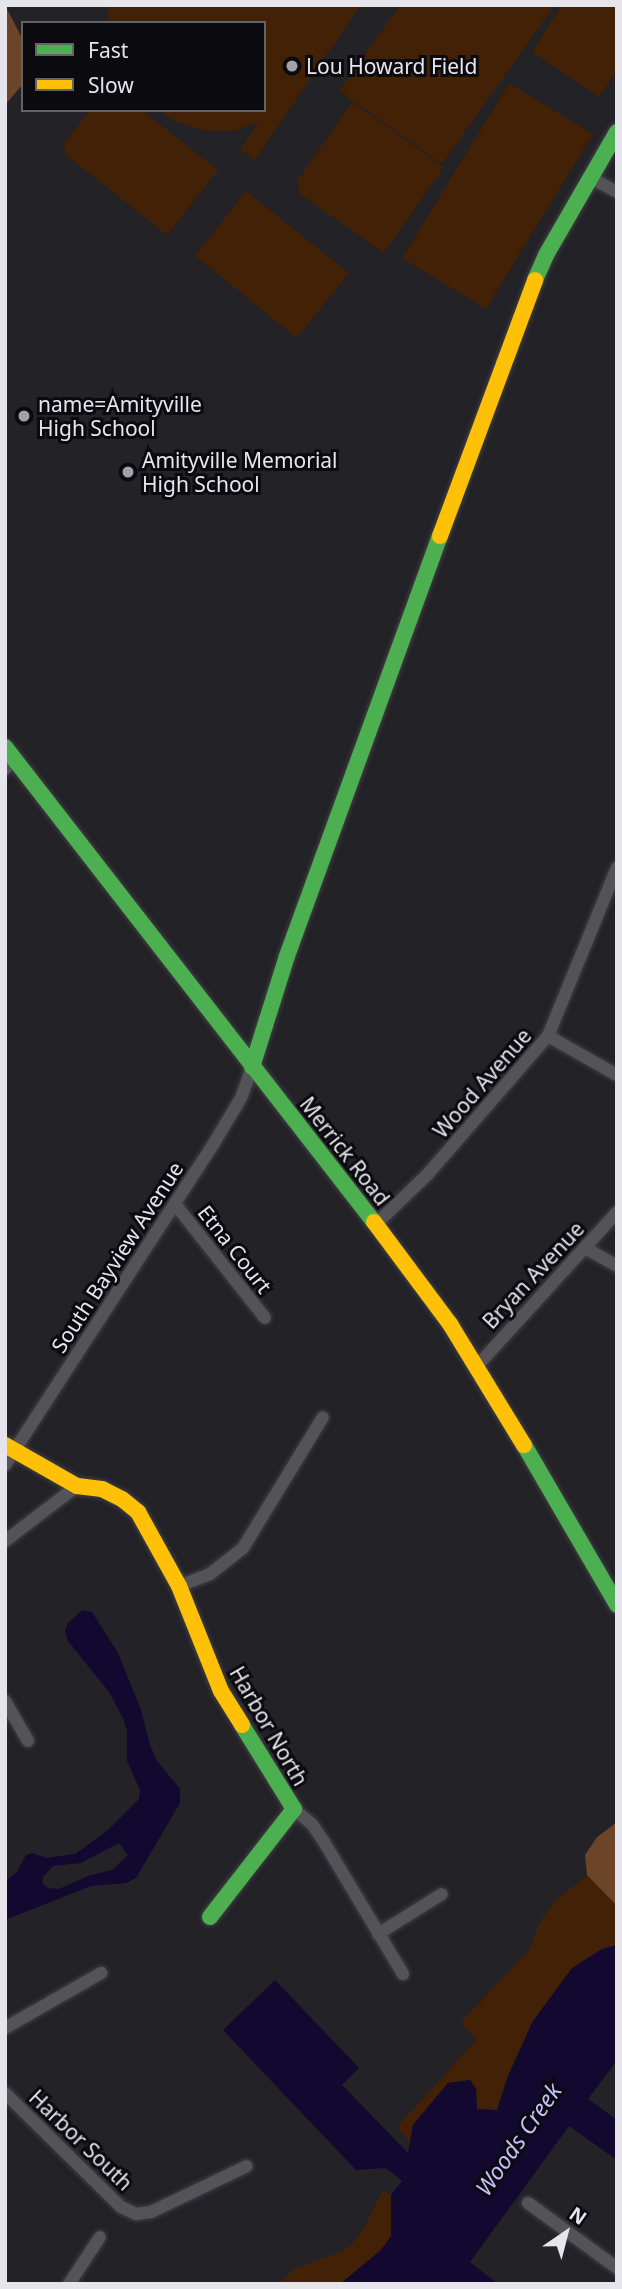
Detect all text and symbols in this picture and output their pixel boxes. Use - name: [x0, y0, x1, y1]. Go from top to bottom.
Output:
- legend: [21, 21, 266, 112]
- text: Fast: [88, 36, 128, 64]
- place label: Lou Howard Field: [306, 53, 477, 79]
- marker: Lou Howard Field: [284, 58, 300, 74]
- text: Slow: [88, 71, 134, 99]
- place label: name=Amityville High School: [38, 391, 202, 441]
- marker: name=Amityville High School: [16, 408, 32, 424]
- place label: Amityville Memorial High School: [142, 447, 338, 497]
- marker: Amityville Memorial High School: [120, 464, 136, 480]
- street label: Wood Avenue: [428, 1023, 536, 1143]
- street label: Merrick Road: [295, 1092, 395, 1210]
- street label: South Bayview Avenue: [46, 1157, 188, 1357]
- street label: Etna Court: [193, 1200, 277, 1298]
- street label: Bryan Avenue: [477, 1216, 589, 1334]
- street label: Harbor North: [225, 1662, 313, 1790]
- water label: Woods Creek: [469, 2077, 567, 2201]
- street label: Harbor South: [24, 2085, 138, 2195]
- north arrow: [531, 2198, 601, 2268]
- text: N: [564, 2201, 592, 2231]

